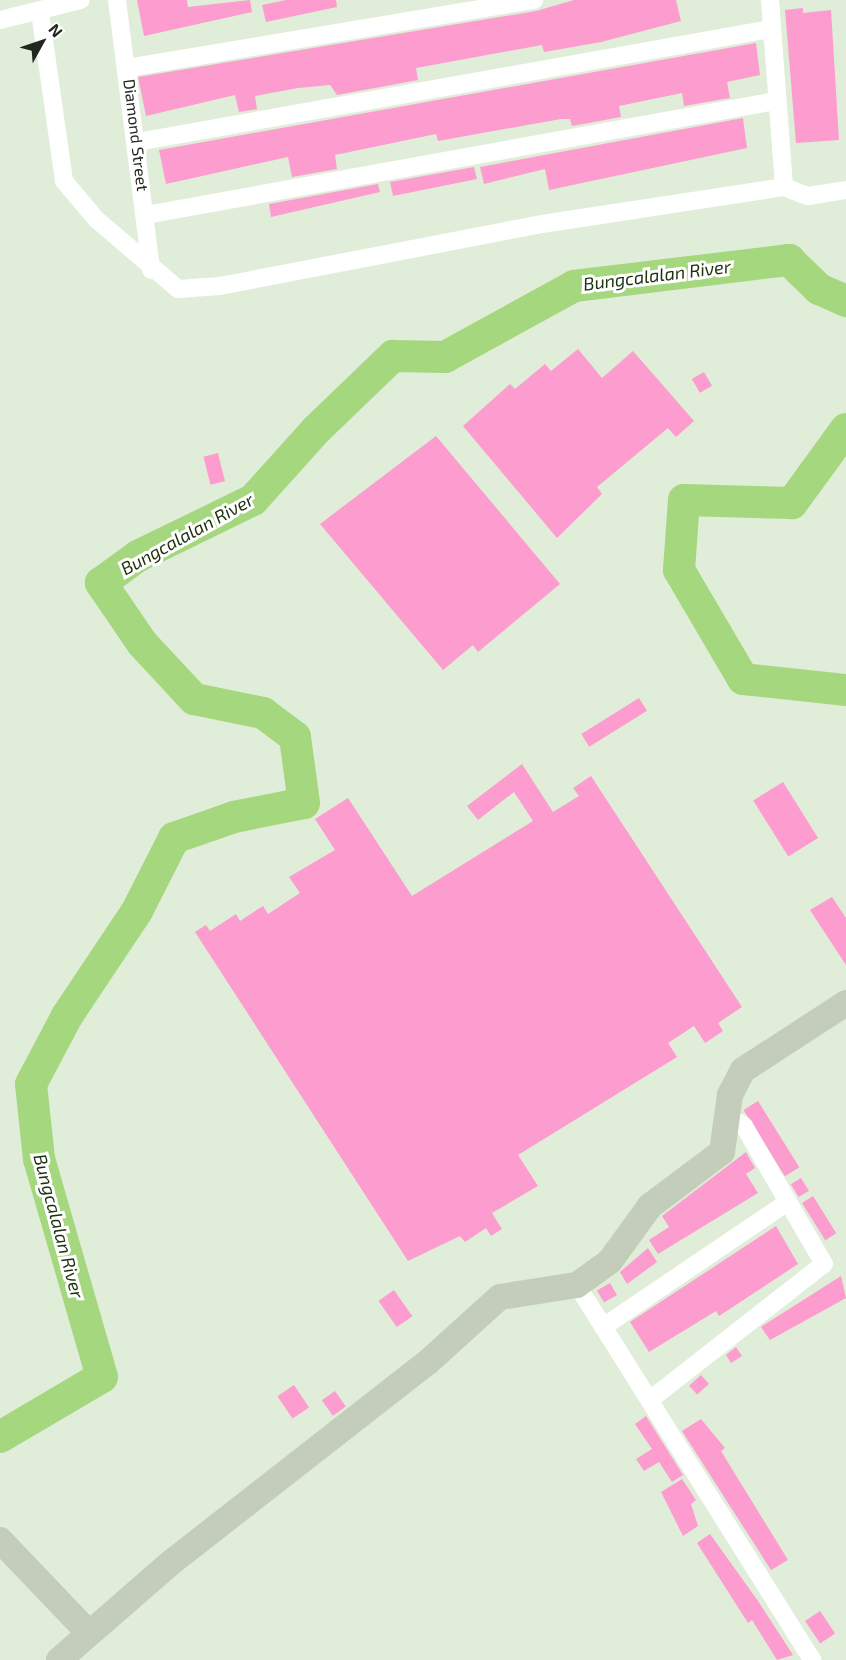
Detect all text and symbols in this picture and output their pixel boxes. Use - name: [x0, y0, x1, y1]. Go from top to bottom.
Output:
- north arrow: [12, 12, 72, 72]
- text: N: [45, 20, 67, 41]
- street label: Diamond Street: [120, 78, 152, 192]
- water label: Bungcalalan River: [582, 255, 732, 295]
- water label: Bungcalalan River: [117, 489, 257, 579]
- water label: Bungcalalan River: [29, 1151, 89, 1301]

